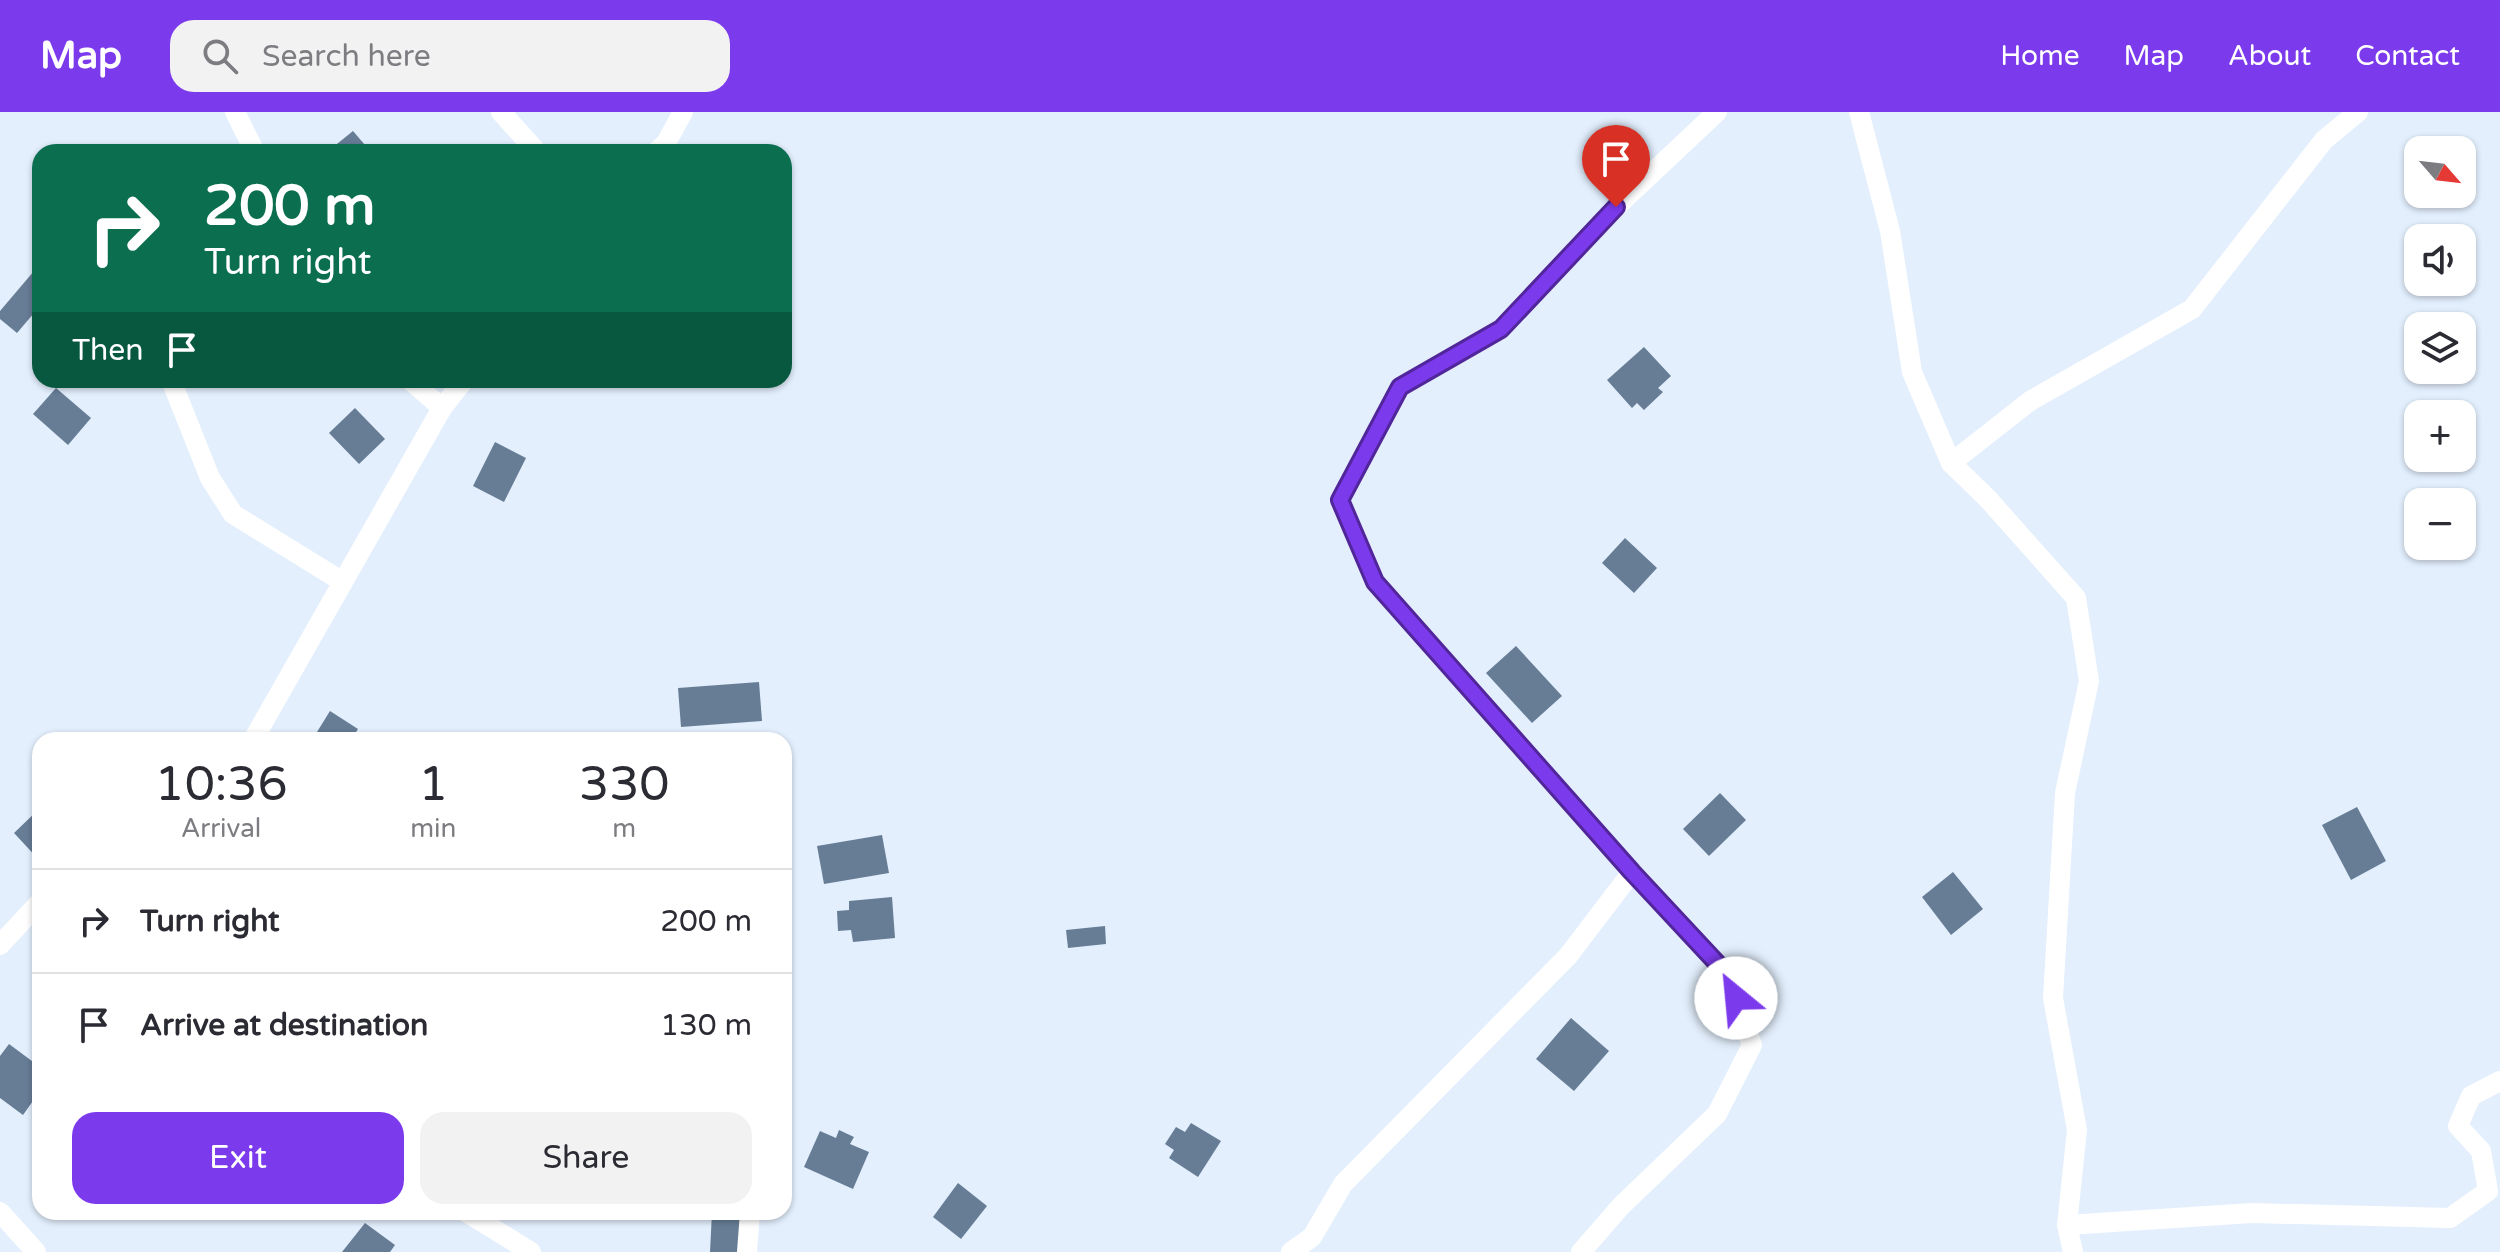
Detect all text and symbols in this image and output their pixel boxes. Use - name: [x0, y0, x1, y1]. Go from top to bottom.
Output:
- search box: [170, 20, 730, 92]
- text: Map: [40, 33, 122, 79]
- icon: search: [198, 34, 242, 78]
- text: Search here: [262, 38, 431, 75]
- text: Home: [2000, 39, 2080, 73]
- text: Map: [2124, 39, 2184, 73]
- text: About: [2228, 39, 2311, 73]
- text: Contact: [2355, 39, 2460, 73]
- pin: [1582, 125, 1650, 207]
- north arrow: [2404, 136, 2476, 208]
- map controls: [2404, 136, 2476, 560]
- icon: arrive: [1594, 137, 1638, 181]
- text: 200 m: [204, 173, 375, 240]
- icon: right: [72, 176, 176, 280]
- button: sound: [2404, 224, 2476, 296]
- text: Turn right: [204, 241, 371, 284]
- button: layers: [2404, 312, 2476, 384]
- icon: arrive: [160, 328, 204, 372]
- text: Then: [72, 332, 144, 369]
- button: +: [2404, 400, 2476, 472]
- button: −: [2404, 488, 2476, 560]
- text: 10:36: [155, 756, 288, 814]
- text: 1: [418, 756, 448, 814]
- text: 330: [579, 756, 669, 814]
- text: Arrival: [181, 813, 261, 844]
- text: min: [410, 813, 456, 844]
- text: m: [612, 813, 636, 844]
- icon: right: [72, 899, 116, 943]
- text: Turn right: [140, 903, 280, 940]
- text: 200 m: [660, 903, 752, 940]
- position arrow: [1694, 956, 1778, 1040]
- icon: arrive: [72, 1003, 116, 1047]
- text: Arrive at destination: [140, 1007, 428, 1044]
- text: 130 m: [660, 1007, 752, 1044]
- button: Exit: [72, 1112, 404, 1204]
- button: Share: [420, 1112, 752, 1204]

